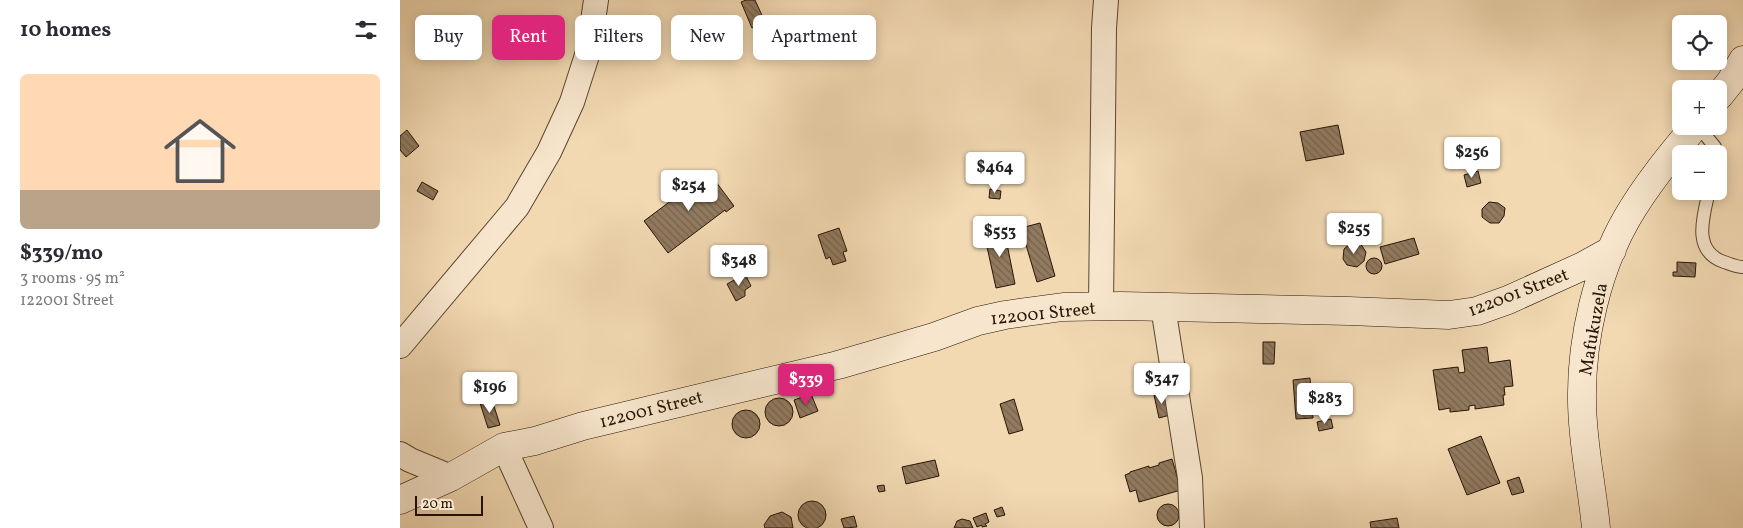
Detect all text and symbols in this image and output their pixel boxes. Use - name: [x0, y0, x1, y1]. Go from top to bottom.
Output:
- chip: Buy: [415, 15, 482, 60]
- chip: Rent: [492, 15, 565, 60]
- chip: Filters: [575, 15, 661, 60]
- chip: New: [671, 15, 743, 60]
- chip: Apartment: [753, 15, 876, 60]
- map controls: [1672, 15, 1727, 200]
- button: locate: [1672, 15, 1727, 70]
- text: 10 homes: [20, 16, 111, 45]
- icon: filters: [352, 16, 380, 44]
- button: +: [1672, 80, 1727, 135]
- icon: home: [155, 106, 245, 196]
- pin: $256: [1442, 136, 1502, 179]
- text: $256: [1455, 142, 1489, 164]
- button: −: [1672, 145, 1727, 200]
- pin: $464: [965, 152, 1025, 194]
- text: $464: [977, 157, 1013, 179]
- pin: $254: [659, 170, 719, 212]
- text: $254: [672, 175, 706, 197]
- pin: $255: [1324, 212, 1384, 255]
- pin: $553: [970, 216, 1030, 258]
- text: $255: [1338, 218, 1370, 240]
- text: $553: [984, 221, 1016, 243]
- text: $339/mo: [20, 239, 103, 268]
- pin: $348: [709, 244, 769, 287]
- text: $348: [721, 250, 757, 272]
- street label: 122001 Street: [1465, 263, 1572, 324]
- text: 3 rooms · 95 m²: [20, 268, 125, 290]
- street label: Mafukuzela: [1574, 281, 1615, 378]
- text: 122001 Street: [20, 290, 114, 312]
- street label: 122001 Street: [989, 297, 1097, 332]
- pin: $347: [1132, 362, 1192, 405]
- pin: $339: [776, 364, 836, 406]
- text: $347: [1145, 368, 1179, 390]
- text: $339: [789, 369, 823, 391]
- pin: $196: [460, 372, 520, 414]
- text: $196: [473, 377, 507, 399]
- pin: $283: [1295, 382, 1355, 425]
- street label: 122001 Street: [597, 386, 706, 435]
- text: $283: [1308, 388, 1342, 410]
- scale bar: [415, 493, 482, 516]
- text: 20 m: [422, 495, 453, 514]

